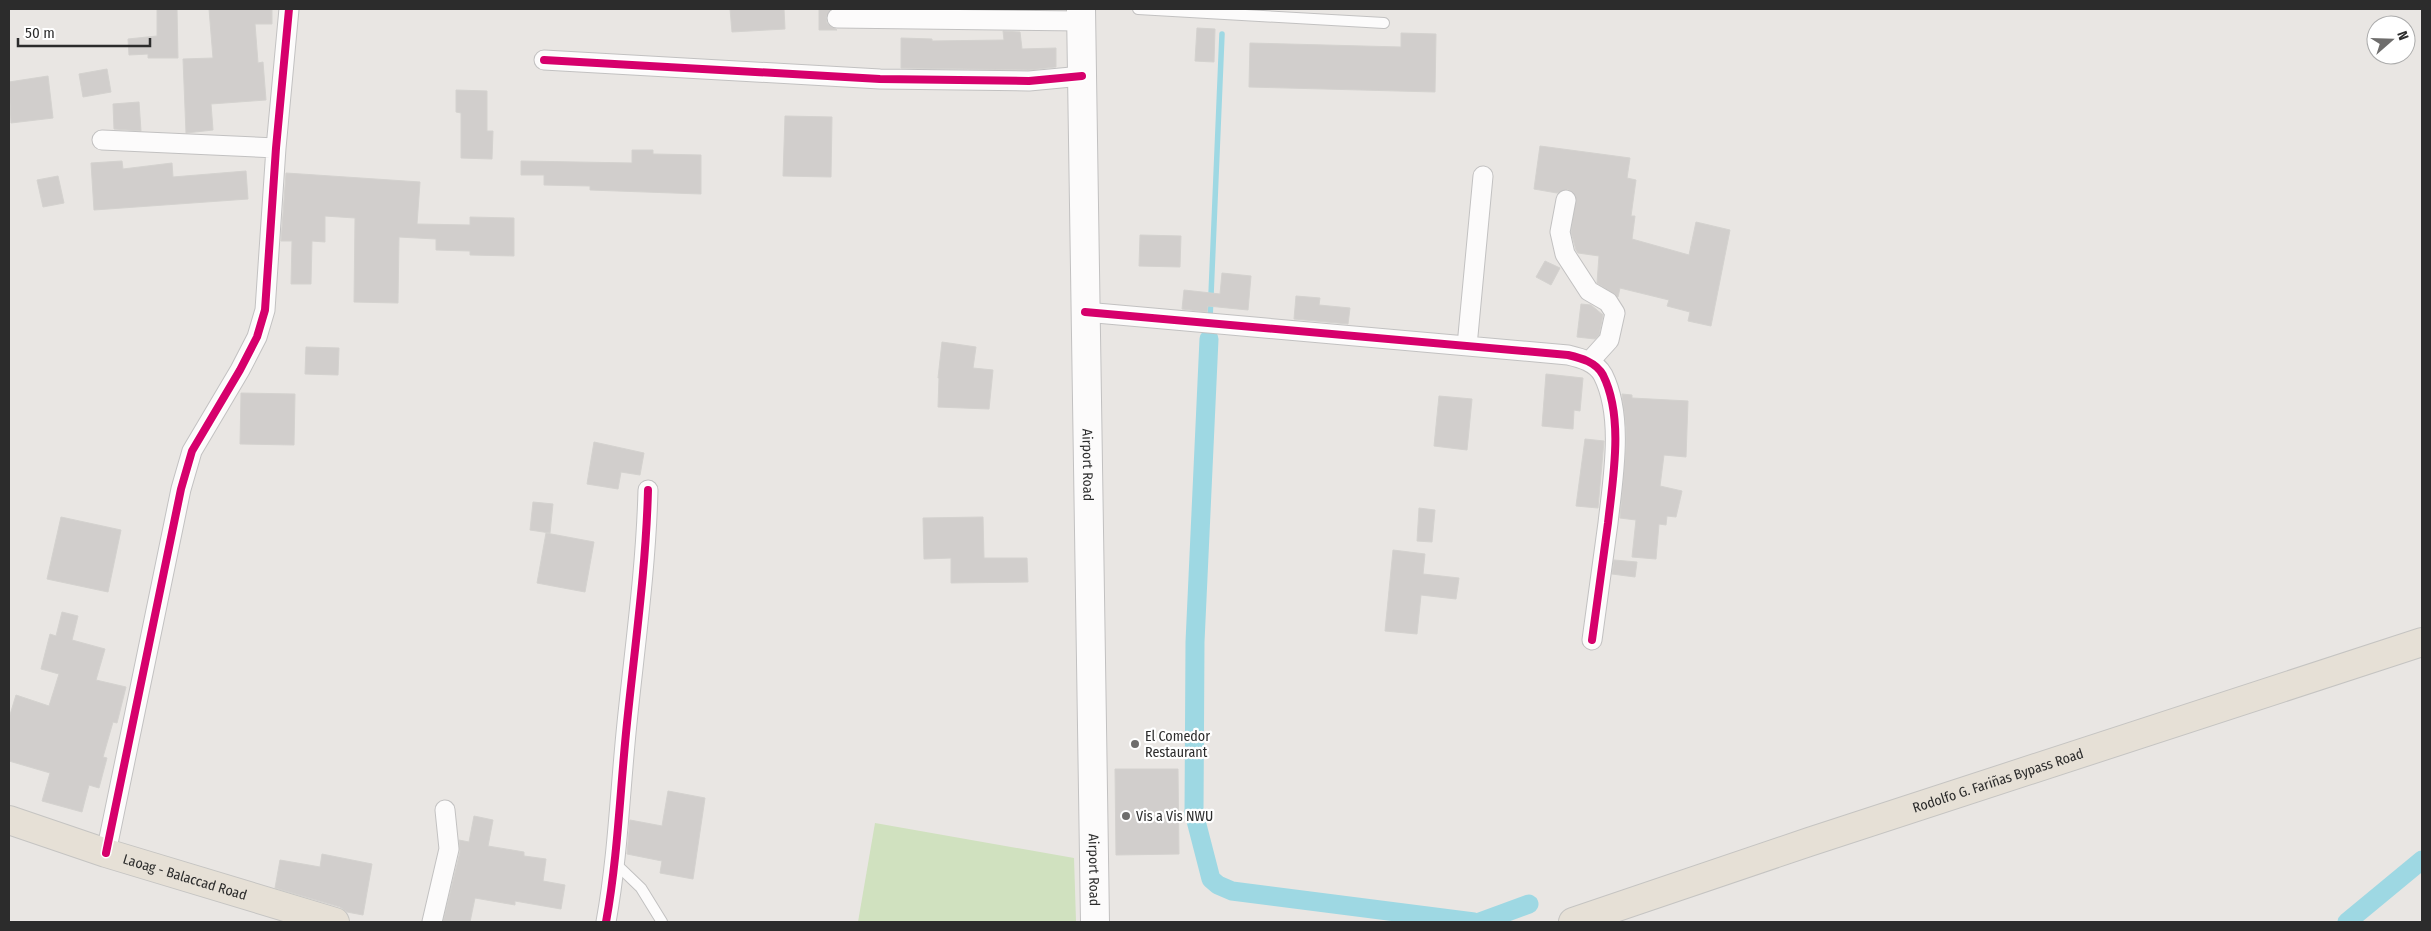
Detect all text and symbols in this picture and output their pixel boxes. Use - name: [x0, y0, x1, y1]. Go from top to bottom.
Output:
- scale bar: [18, 15, 150, 47]
- north arrow: [2366, 15, 2416, 65]
- text: 50 m: [25, 24, 55, 42]
- text: N: [2393, 29, 2412, 43]
- street label: Airport Road: [1079, 429, 1097, 501]
- place label: El Comedor Restaurant: [1145, 728, 1210, 761]
- marker: El Comedor Restaurant: [1129, 738, 1141, 750]
- street label: Rodolfo G. Fariñas Bypass Road: [1910, 745, 2086, 816]
- place label: Vis a Vis NWU: [1136, 808, 1213, 825]
- marker: Vis a Vis NWU: [1120, 810, 1132, 822]
- street label: Airport Road: [1085, 834, 1103, 906]
- street label: Laoag - Balaccad Road: [121, 850, 249, 904]

